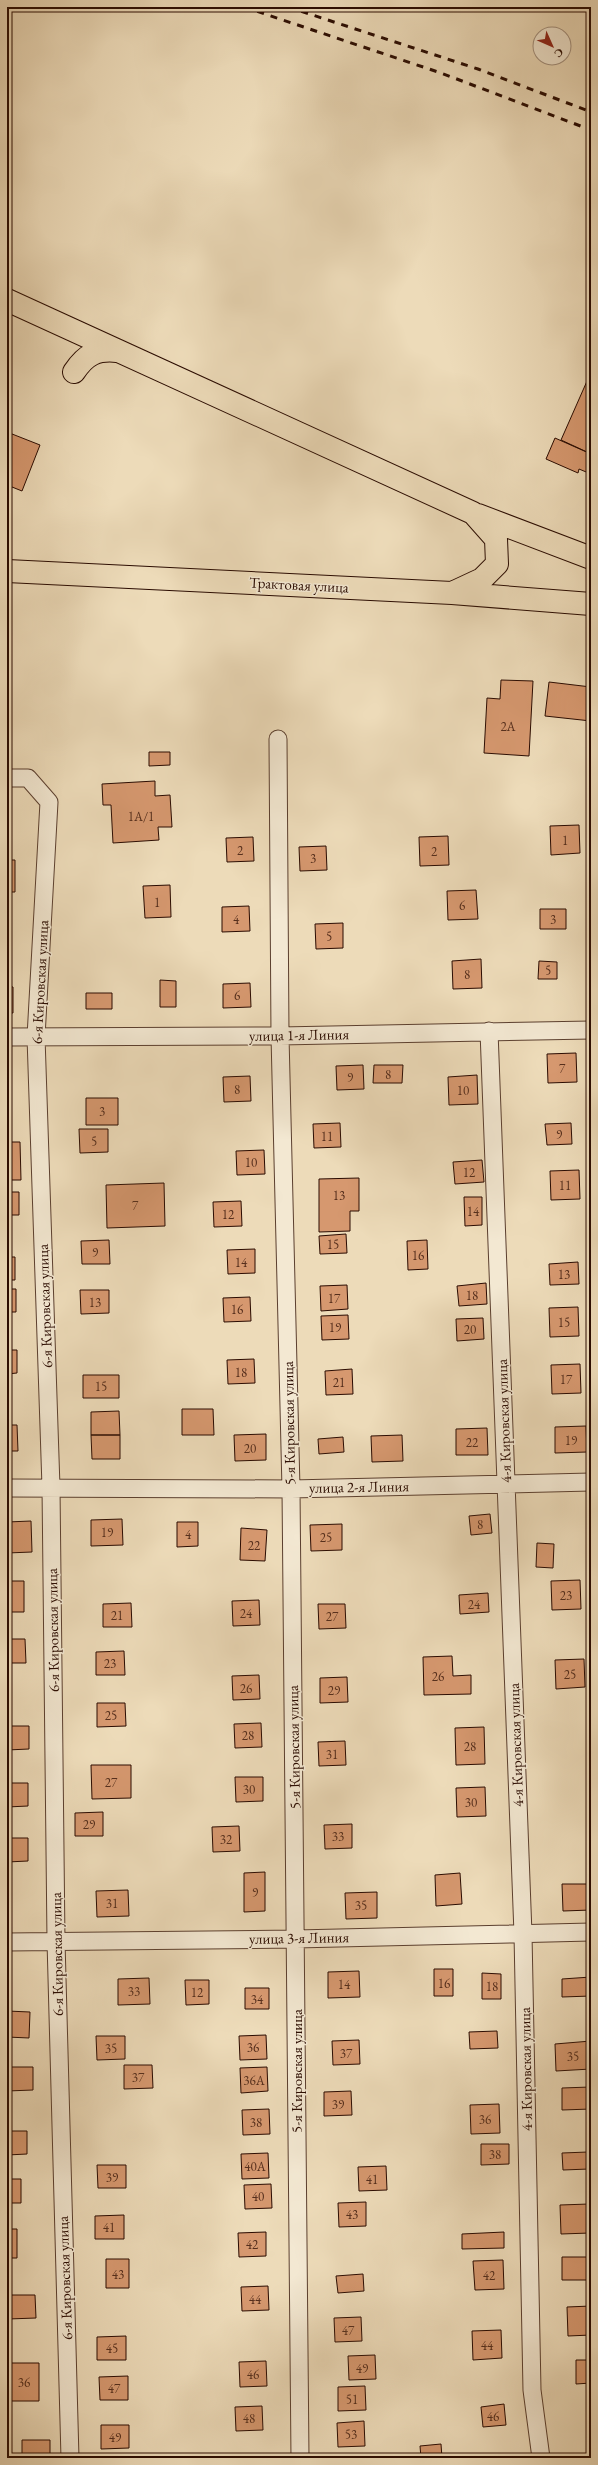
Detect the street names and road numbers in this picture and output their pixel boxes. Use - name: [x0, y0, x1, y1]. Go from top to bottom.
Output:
- street label: Трактовая улица: [249, 572, 349, 597]
- street label: 6-я Кировская улица: [27, 920, 52, 1044]
- street label: улица 1-я Линия: [249, 1024, 349, 1045]
- street label: 6-я Кировская улица: [33, 1244, 56, 1368]
- street label: 4-я Кировская улица: [492, 1359, 515, 1483]
- street label: 5-я Кировская улица: [278, 1361, 299, 1485]
- street label: улица 2-я Линия: [309, 1476, 409, 1497]
- street label: 6-я Кировская улица: [42, 1568, 63, 1692]
- street label: 4-я Кировская улица: [504, 1683, 527, 1807]
- street label: 5-я Кировская улица: [283, 1685, 304, 1809]
- street label: 6-я Кировская улица: [46, 1892, 67, 2016]
- street label: улица 3-я Линия: [249, 1927, 349, 1948]
- street label: 4-я Кировская улица: [515, 2007, 536, 2131]
- street label: 5-я Кировская улица: [287, 2009, 306, 2133]
- street label: 6-я Кировская улица: [53, 2216, 76, 2340]

